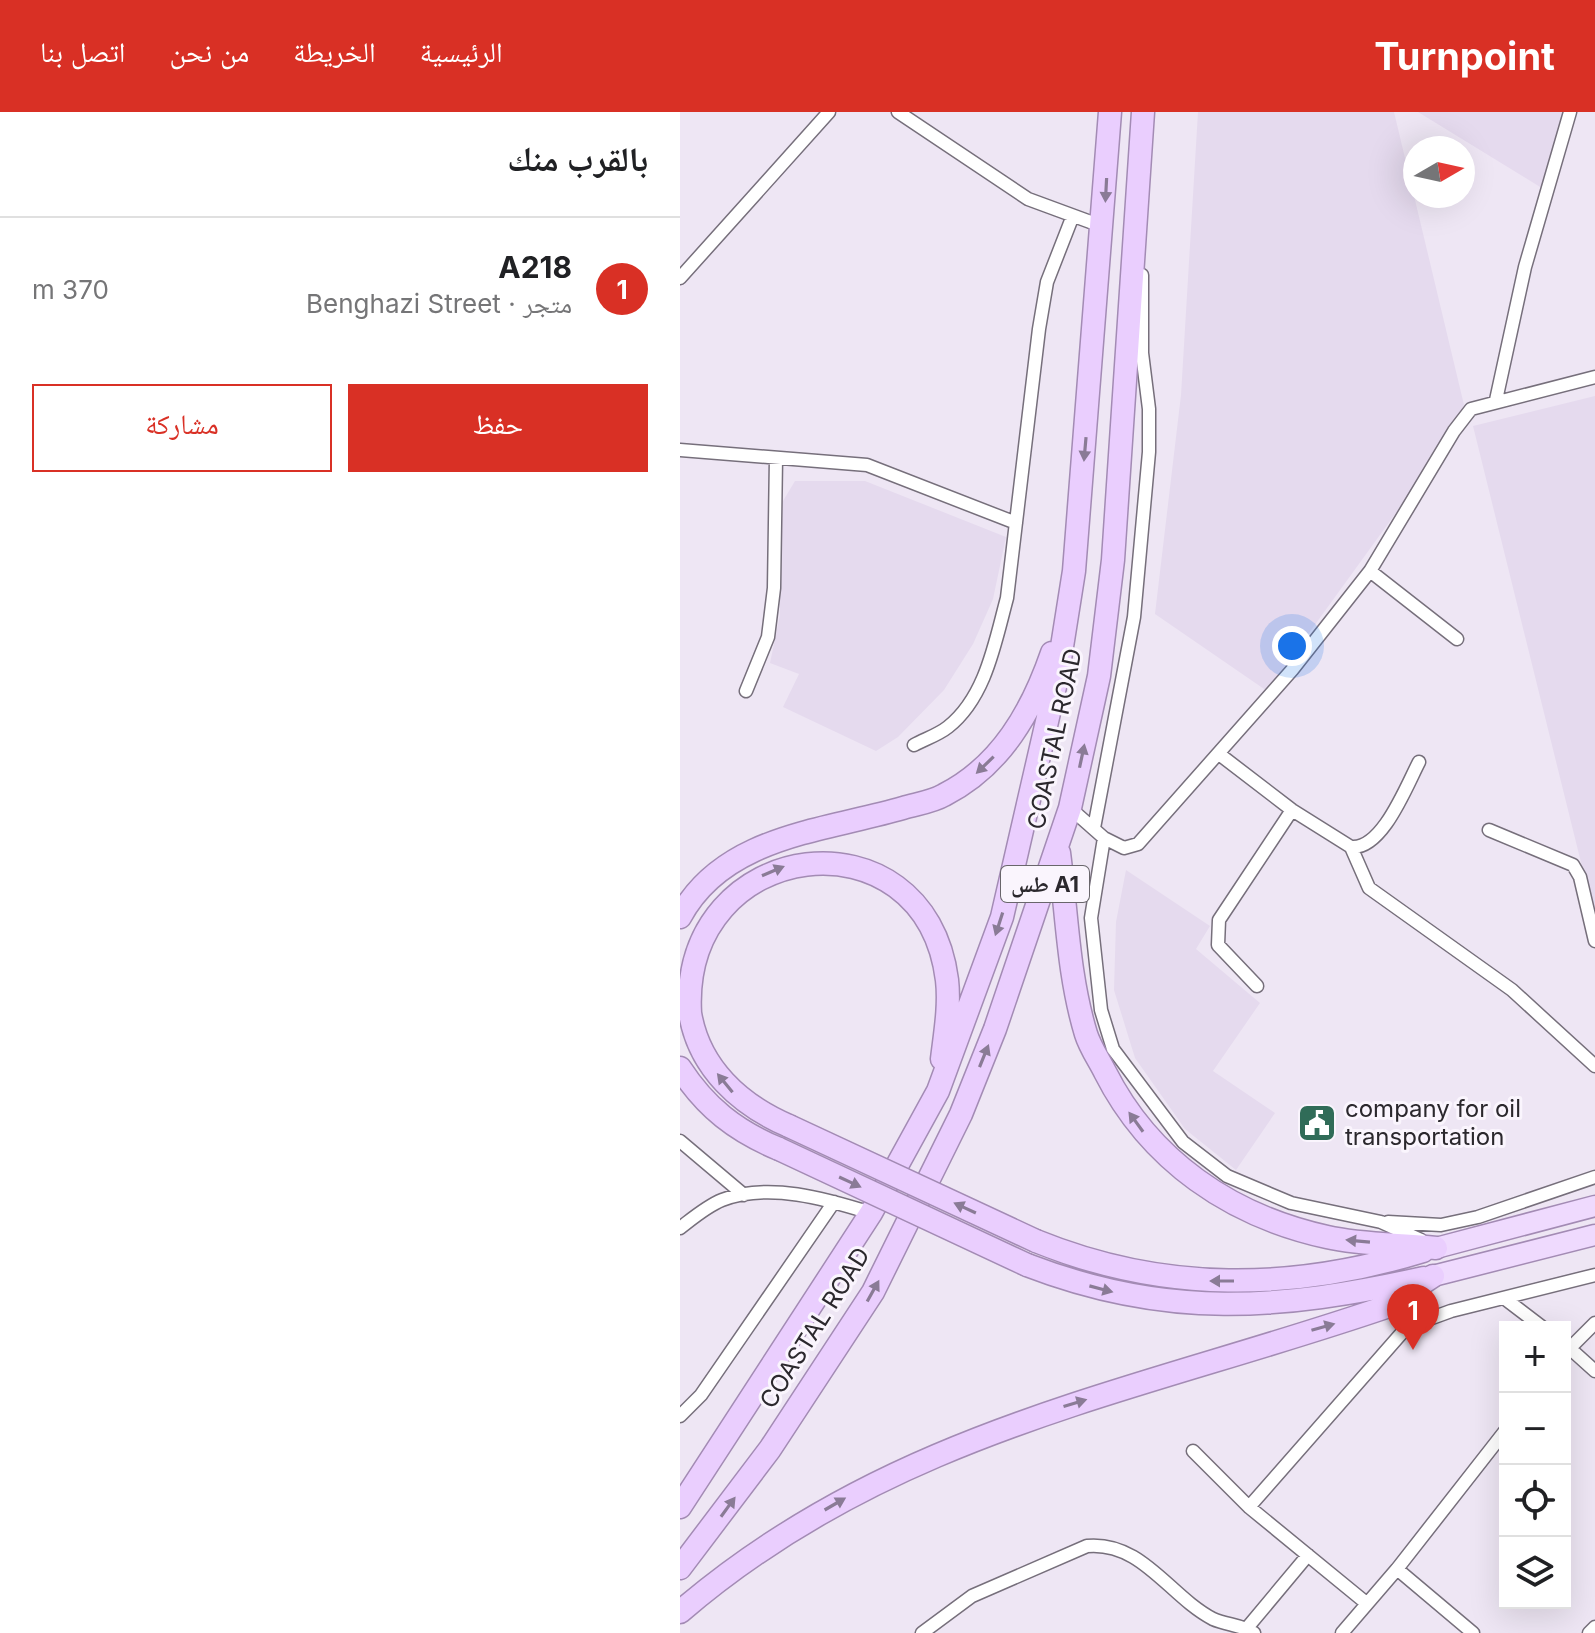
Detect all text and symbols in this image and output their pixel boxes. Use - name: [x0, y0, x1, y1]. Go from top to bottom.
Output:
- text: Turnpoint: [1374, 33, 1555, 79]
- text: اتصل بنا: [40, 35, 125, 69]
- text: من نحن: [169, 35, 249, 69]
- text: الخريطة: [293, 35, 376, 69]
- text: الرئيسية: [420, 35, 503, 69]
- north arrow: [1403, 136, 1475, 208]
- text: بالقرب منك: [507, 138, 648, 179]
- one-way arrow: [1099, 178, 1112, 203]
- text: A218: [498, 249, 572, 285]
- text: 370 m: [32, 274, 109, 305]
- text: 1: [616, 274, 628, 305]
- text: متجر · Benghazi Street: [306, 288, 572, 319]
- button: مشاركة: [32, 384, 332, 472]
- button: حفظ: [348, 384, 648, 472]
- one-way arrow: [1078, 437, 1091, 462]
- your location: [1272, 626, 1312, 666]
- street label: COASTAL ROAD: [1021, 646, 1088, 832]
- one-way arrow: [1076, 744, 1089, 769]
- one-way arrow: [976, 756, 995, 774]
- one-way arrow: [761, 865, 784, 878]
- road number: طس A1: [1001, 866, 1089, 902]
- one-way arrow: [993, 913, 1005, 937]
- one-way arrow: [978, 1044, 991, 1068]
- one-way arrow: [717, 1073, 734, 1093]
- place label: company for oil transportation: [1345, 1094, 1521, 1151]
- public building icon: company for oil transportation: [1296, 1102, 1338, 1144]
- one-way arrow: [1128, 1111, 1144, 1133]
- one-way arrow: [838, 1175, 862, 1189]
- one-way arrow: [954, 1201, 977, 1215]
- one-way arrow: [1345, 1234, 1370, 1247]
- street label: COASTAL ROAD: [753, 1242, 876, 1414]
- one-way arrow: [1209, 1275, 1234, 1287]
- one-way arrow: [865, 1280, 879, 1302]
- one-way arrow: [1088, 1284, 1113, 1296]
- pin: 1: [1387, 1284, 1439, 1350]
- one-way arrow: [1312, 1320, 1336, 1333]
- map controls: [1499, 1321, 1571, 1609]
- button: +: [1499, 1321, 1571, 1393]
- button: −: [1499, 1393, 1571, 1465]
- one-way arrow: [1063, 1397, 1087, 1409]
- button: locate: [1499, 1465, 1571, 1537]
- one-way arrow: [720, 1497, 736, 1518]
- one-way arrow: [824, 1497, 847, 1511]
- button: layers: [1499, 1537, 1571, 1609]

